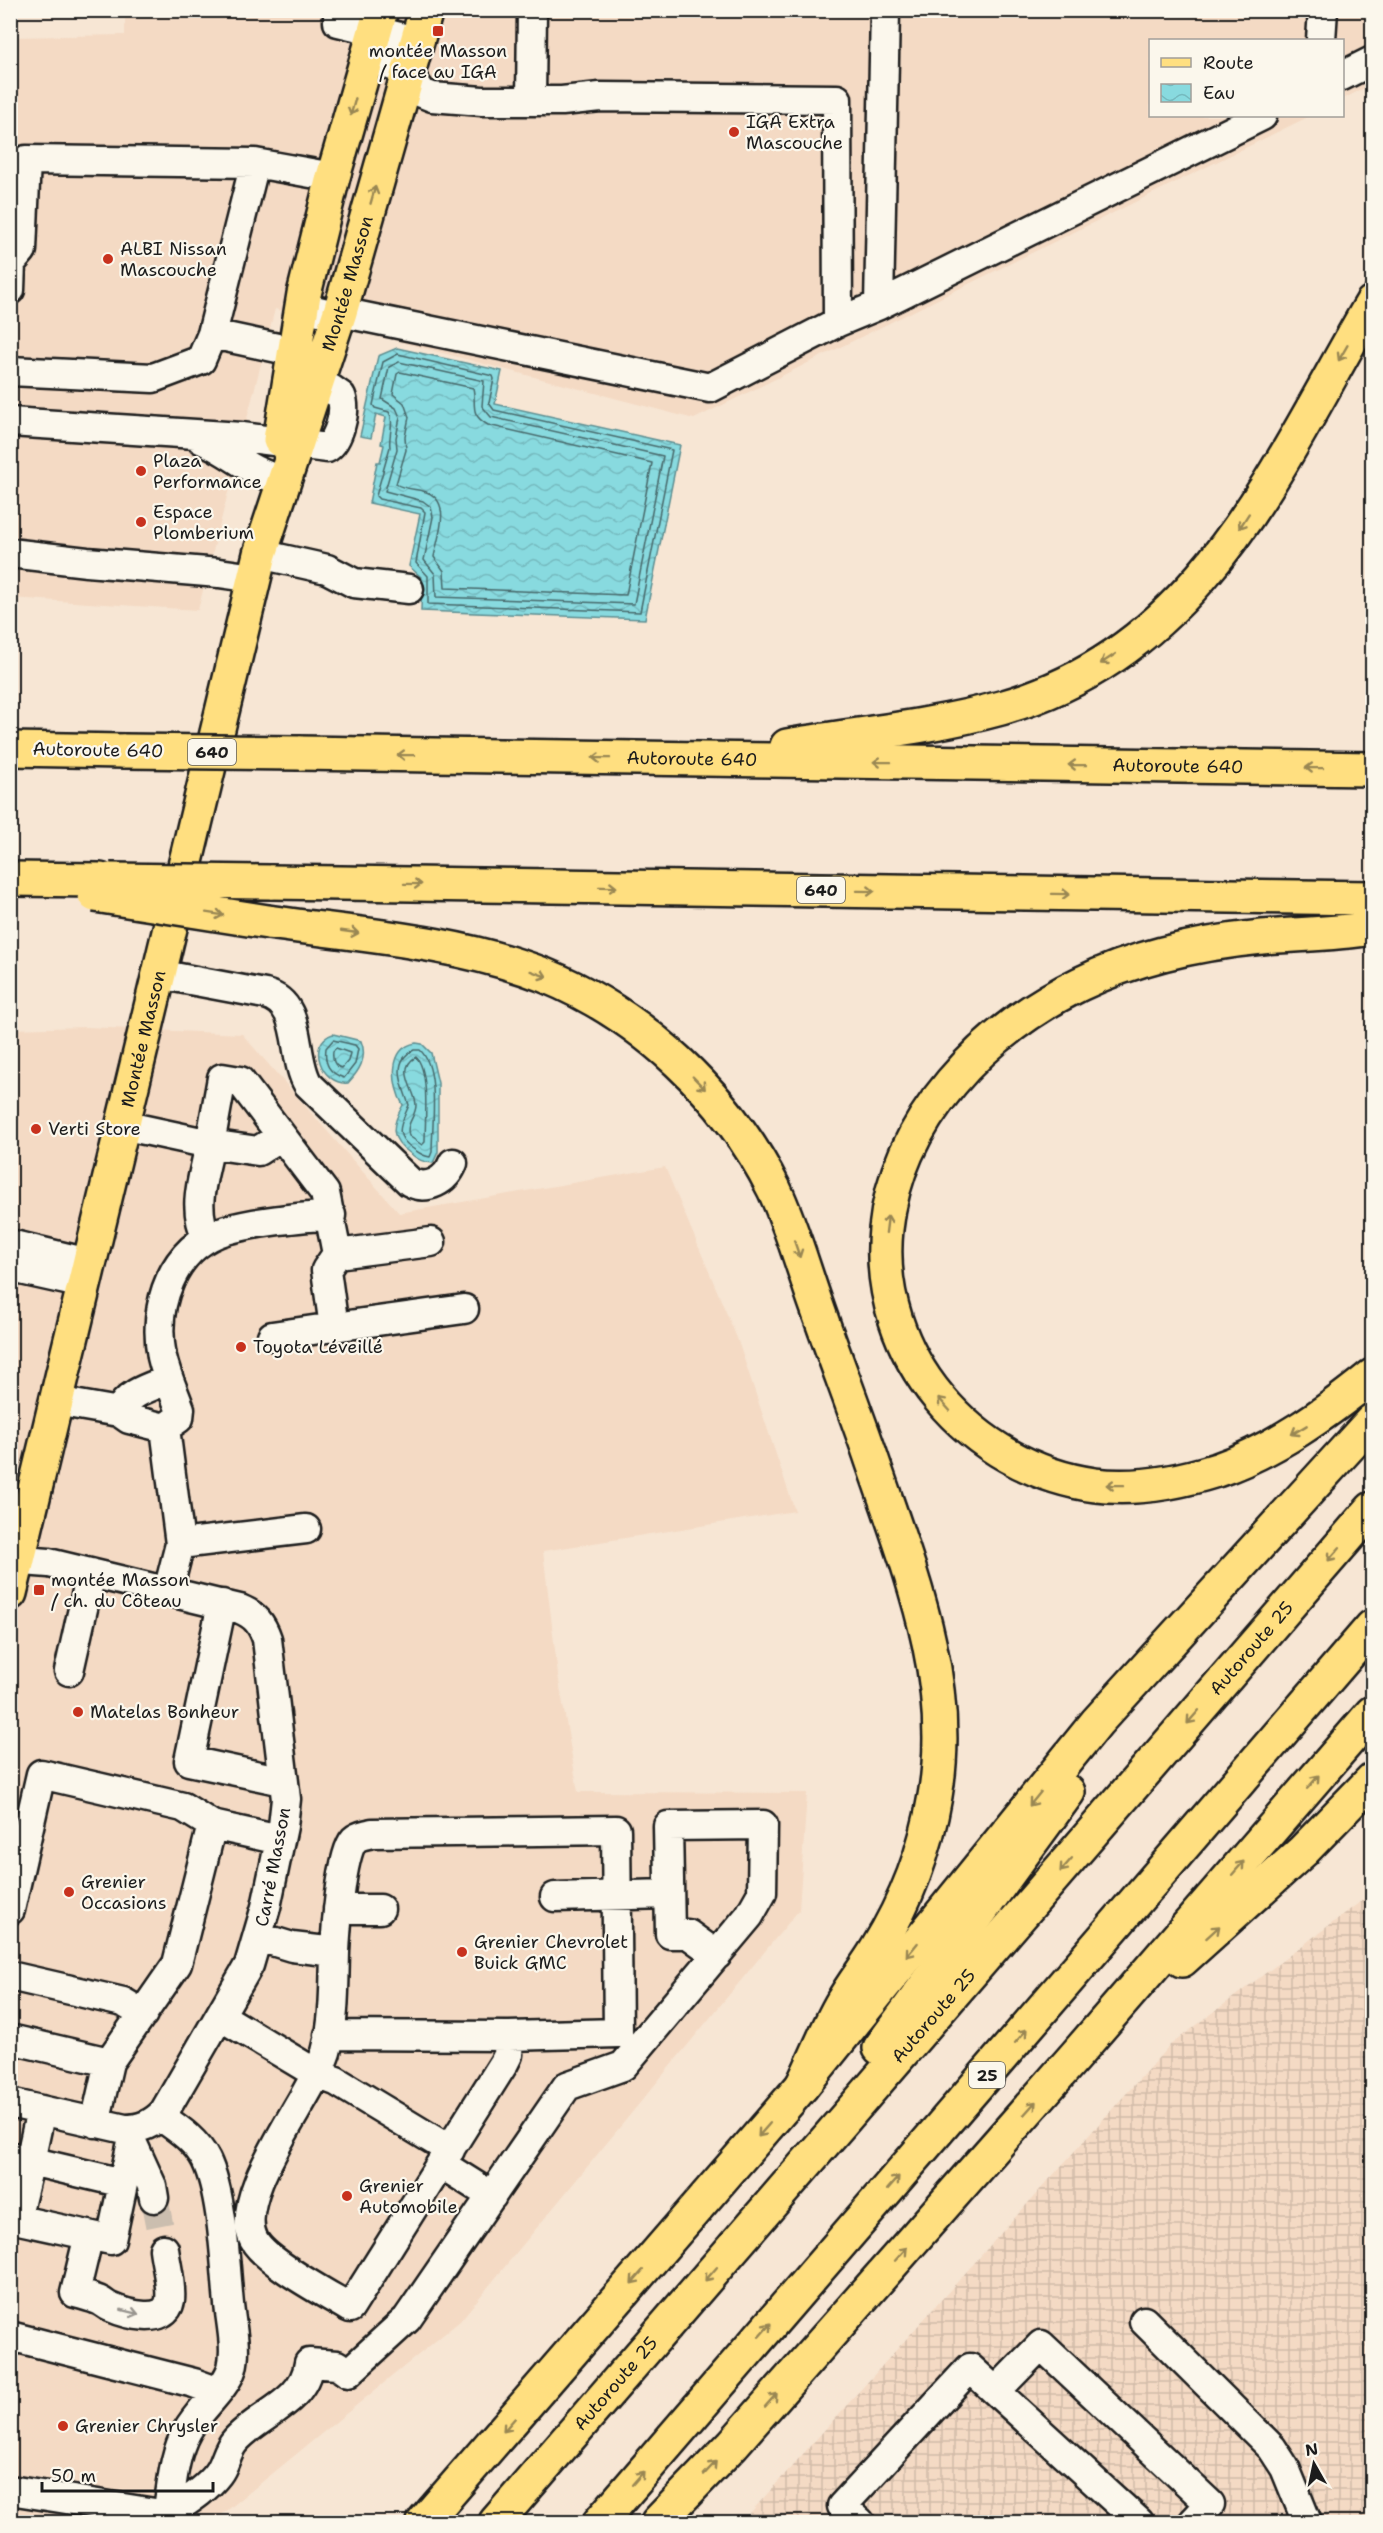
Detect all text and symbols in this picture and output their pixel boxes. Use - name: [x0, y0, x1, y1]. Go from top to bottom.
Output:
- marker: montée Masson / face au IGA: [431, 24, 445, 38]
- place label: montée Masson / face au IGA: [369, 39, 507, 84]
- legend: [1149, 39, 1344, 117]
- text: Route: [1203, 51, 1254, 75]
- text: Eau: [1203, 81, 1235, 105]
- one-way arrow: [347, 97, 358, 116]
- place label: IGA Extra Mascouche: [746, 110, 843, 155]
- marker: IGA Extra Mascouche: [727, 125, 741, 139]
- one-way arrow: [368, 186, 379, 205]
- street label: Montée Masson: [316, 213, 379, 354]
- place label: ALBI Nissan Mascouche: [120, 237, 227, 282]
- marker: ALBI Nissan Mascouche: [101, 252, 115, 266]
- one-way arrow: [1337, 344, 1349, 361]
- place label: Plaza Performance: [153, 449, 262, 494]
- marker: Plaza Performance: [134, 464, 148, 478]
- place label: Espace Plomberium: [153, 500, 254, 545]
- one-way arrow: [1238, 512, 1250, 529]
- marker: Espace Plomberium: [134, 515, 148, 529]
- one-way arrow: [1100, 653, 1117, 665]
- street label: Autoroute 640: [32, 737, 164, 763]
- road number: 640: [188, 739, 236, 765]
- street label: Autoroute 640: [626, 746, 758, 772]
- one-way arrow: [397, 749, 417, 761]
- one-way arrow: [592, 752, 612, 764]
- street label: Autoroute 640: [1112, 753, 1244, 779]
- one-way arrow: [873, 756, 893, 768]
- one-way arrow: [1068, 759, 1088, 771]
- one-way arrow: [1305, 762, 1325, 774]
- road number: 640: [797, 877, 845, 903]
- one-way arrow: [402, 878, 422, 890]
- one-way arrow: [597, 881, 617, 893]
- one-way arrow: [855, 885, 875, 897]
- one-way arrow: [1050, 888, 1070, 899]
- one-way arrow: [205, 908, 225, 919]
- one-way arrow: [339, 926, 359, 937]
- street label: Montée Masson: [115, 968, 171, 1110]
- one-way arrow: [530, 970, 548, 981]
- one-way arrow: [691, 1076, 706, 1091]
- place label: Verti Store: [48, 1117, 141, 1141]
- marker: Verti Store: [29, 1122, 43, 1136]
- one-way arrow: [882, 1214, 893, 1234]
- one-way arrow: [793, 1240, 804, 1258]
- place label: Toyota Léveillé: [253, 1335, 383, 1359]
- marker: Toyota Léveillé: [234, 1340, 248, 1354]
- one-way arrow: [937, 1397, 951, 1412]
- one-way arrow: [1291, 1425, 1308, 1437]
- one-way arrow: [1105, 1479, 1125, 1491]
- one-way arrow: [1327, 1546, 1341, 1561]
- place label: montée Masson / ch. du Côteau: [51, 1568, 189, 1613]
- marker: montée Masson / ch. du Côteau: [32, 1583, 46, 1597]
- street label: Autoroute 25: [1204, 1596, 1299, 1701]
- place label: Matelas Bonheur: [90, 1700, 239, 1724]
- marker: Matelas Bonheur: [71, 1705, 85, 1719]
- one-way arrow: [1186, 1709, 1200, 1724]
- one-way arrow: [1306, 1775, 1320, 1790]
- one-way arrow: [1029, 1790, 1042, 1806]
- street label: Carré Masson: [250, 1805, 296, 1929]
- one-way arrow: [1059, 1857, 1073, 1872]
- one-way arrow: [1231, 1861, 1245, 1876]
- place label: Grenier Occasions: [81, 1870, 167, 1915]
- marker: Grenier Occasions: [62, 1885, 76, 1899]
- one-way arrow: [1206, 1925, 1221, 1939]
- place label: Grenier Chevrolet Buick GMC: [474, 1930, 628, 1975]
- one-way arrow: [906, 1942, 919, 1958]
- marker: Grenier Chevrolet Buick GMC: [455, 1945, 469, 1959]
- street label: Autoroute 25: [886, 1964, 981, 2068]
- one-way arrow: [1014, 2029, 1028, 2044]
- road number: 25: [969, 2062, 1005, 2088]
- one-way arrow: [1023, 2101, 1037, 2116]
- one-way arrow: [757, 2122, 771, 2137]
- place label: Grenier Automobile: [359, 2174, 458, 2219]
- one-way arrow: [886, 2176, 900, 2191]
- marker: Grenier Automobile: [340, 2189, 354, 2203]
- one-way arrow: [894, 2247, 908, 2262]
- one-way arrow: [704, 2266, 718, 2281]
- one-way arrow: [630, 2269, 643, 2285]
- one-way arrow: [120, 2307, 139, 2319]
- one-way arrow: [758, 2323, 772, 2338]
- street label: Autoroute 25: [568, 2331, 663, 2436]
- one-way arrow: [764, 2393, 778, 2408]
- place label: Grenier Chrysler: [75, 2414, 218, 2438]
- one-way arrow: [502, 2417, 516, 2432]
- marker: Grenier Chrysler: [56, 2419, 70, 2433]
- north arrow: [1284, 2434, 1344, 2494]
- text: N: [1304, 2438, 1320, 2461]
- scale bar: [42, 2455, 213, 2493]
- one-way arrow: [702, 2460, 717, 2475]
- text: 50 m: [51, 2464, 96, 2488]
- one-way arrow: [631, 2471, 645, 2486]

